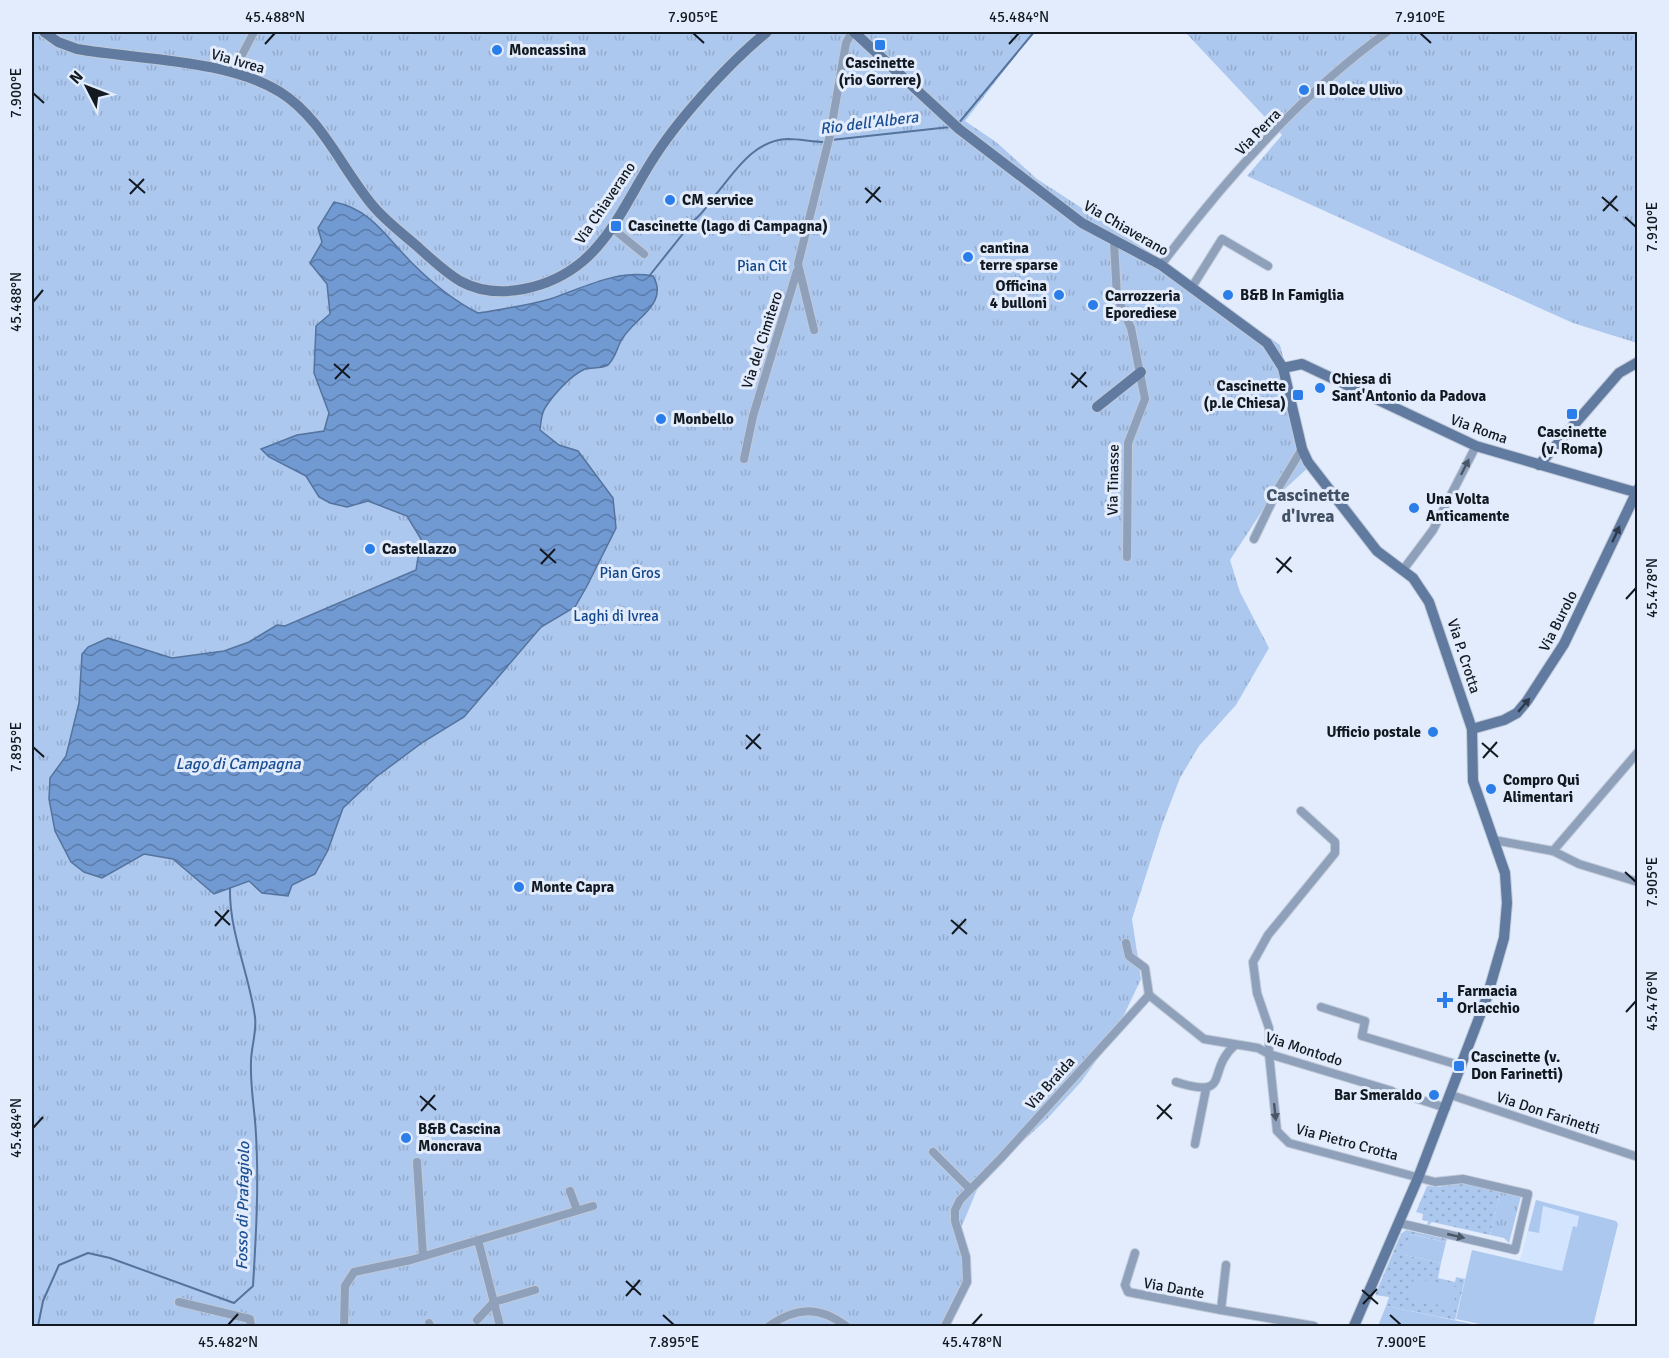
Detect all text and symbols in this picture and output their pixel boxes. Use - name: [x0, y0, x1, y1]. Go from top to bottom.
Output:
- text: 45.488°N: [245, 8, 305, 26]
- text: 7.905°E: [668, 8, 718, 26]
- text: 45.484°N: [989, 8, 1049, 26]
- text: 7.910°E: [1395, 8, 1445, 26]
- marker: Cascinette (rio Gorrere): [873, 38, 887, 52]
- place label: Moncassina: [509, 41, 586, 59]
- marker: Moncassina: [490, 43, 504, 57]
- street label: Via Ivrea: [209, 45, 267, 77]
- place label: Cascinette (rio Gorrere): [838, 54, 922, 89]
- north arrow: [57, 57, 117, 117]
- text: N: [65, 67, 88, 88]
- text: 7.900°E: [7, 68, 25, 118]
- place label: Il Dolce Ulivo: [1316, 81, 1403, 99]
- marker: Il Dolce Ulivo: [1297, 83, 1311, 97]
- street label: Via Perra: [1231, 105, 1285, 159]
- water label: Rio dell'Albera: [819, 107, 920, 139]
- street label: Via Chiaverano: [571, 158, 639, 248]
- place label: CM service: [682, 191, 753, 209]
- marker: CM service: [663, 193, 677, 207]
- street label: Via Chiaverano: [1080, 196, 1172, 260]
- text: 7.910°E: [1643, 202, 1661, 252]
- place label: Cascinette (lago di Campagna): [628, 217, 828, 235]
- marker: Cascinette (lago di Campagna): [609, 219, 623, 233]
- place label: cantina terre sparse: [979, 239, 1058, 274]
- marker: cantina terre sparse: [961, 250, 975, 264]
- park label: Pian Cit: [737, 257, 787, 275]
- text: 45.488°N: [7, 272, 25, 332]
- place label: Officina 4 bulloni: [990, 277, 1047, 312]
- place label: B&B In Famiglia: [1240, 286, 1345, 304]
- place label: Carrozzeria Eporediese: [1105, 287, 1181, 322]
- marker: Officina 4 bulloni: [1052, 288, 1066, 302]
- marker: B&B In Famiglia: [1221, 288, 1235, 302]
- street label: Via del Cimitero: [738, 289, 786, 391]
- marker: Carrozzeria Eporediese: [1086, 298, 1100, 312]
- place label: Chiesa di Sant'Antonio da Padova: [1332, 370, 1486, 405]
- place label: Cascinette (p.le Chiesa): [1204, 377, 1286, 412]
- marker: Chiesa di Sant'Antonio da Padova: [1313, 381, 1327, 395]
- marker: Cascinette (p.le Chiesa): [1291, 388, 1305, 402]
- marker: Cascinette (v. Roma): [1565, 407, 1579, 421]
- place label: Monbello: [673, 410, 734, 428]
- street label: Via Roma: [1448, 410, 1510, 448]
- marker: Monbello: [654, 412, 668, 426]
- place label: Cascinette (v. Roma): [1537, 423, 1607, 458]
- street label: Via Tinasse: [1103, 444, 1123, 516]
- one-way arrow: [1461, 458, 1470, 475]
- district label: Cascinette d'Ivrea: [1266, 484, 1350, 527]
- place label: Una Volta Anticamente: [1426, 490, 1509, 525]
- marker: Una Volta Anticamente: [1407, 501, 1421, 515]
- one-way arrow: [1612, 526, 1621, 543]
- place label: Castellazzo: [382, 540, 457, 558]
- marker: Castellazzo: [363, 542, 377, 556]
- text: 45.478°N: [1643, 558, 1661, 618]
- park label: Pian Gros: [600, 564, 661, 582]
- street label: Via Burolo: [1535, 587, 1581, 654]
- park label: Laghi di Ivrea: [573, 607, 659, 625]
- street label: Via P. Crotta: [1443, 616, 1485, 696]
- one-way arrow: [1517, 697, 1530, 713]
- text: 7.895°E: [7, 722, 25, 772]
- place label: Ufficio postale: [1327, 723, 1421, 741]
- marker: Ufficio postale: [1426, 725, 1440, 739]
- water label: Lago di Campagna: [175, 754, 301, 774]
- place label: Compro Qui Alimentari: [1503, 771, 1580, 806]
- marker: Compro Qui Alimentari: [1484, 782, 1498, 796]
- text: 7.905°E: [1643, 857, 1661, 907]
- place label: Monte Capra: [531, 878, 614, 896]
- marker: Monte Capra: [512, 880, 526, 894]
- text: 45.476°N: [1643, 971, 1661, 1031]
- place label: Farmacia Orlacchio: [1457, 982, 1520, 1017]
- marker: Farmacia Orlacchio: [1438, 993, 1452, 1007]
- street label: Via Montodo: [1263, 1028, 1345, 1070]
- place label: Cascinette (v. Don Farinetti): [1471, 1048, 1563, 1083]
- street label: Via Braida: [1022, 1053, 1078, 1113]
- marker: Cascinette (v. Don Farinetti): [1452, 1059, 1466, 1073]
- place label: Bar Smeraldo: [1334, 1086, 1422, 1104]
- marker: Bar Smeraldo: [1427, 1088, 1441, 1102]
- street label: Via Don Farinetti: [1494, 1088, 1602, 1138]
- text: 45.484°N: [7, 1098, 25, 1158]
- one-way arrow: [1270, 1103, 1280, 1122]
- place label: B&B Cascina Moncrava: [418, 1120, 501, 1155]
- street label: Via Pietro Crotta: [1294, 1120, 1400, 1164]
- marker: B&B Cascina Moncrava: [399, 1131, 413, 1145]
- water label: Fosso di Prafagiolo: [232, 1141, 254, 1270]
- one-way arrow: [1446, 1232, 1465, 1242]
- street label: Via Dante: [1142, 1274, 1206, 1302]
- text: 45.482°N: [198, 1333, 258, 1351]
- text: 7.895°E: [649, 1333, 699, 1351]
- text: 45.478°N: [942, 1333, 1002, 1351]
- text: 7.900°E: [1376, 1333, 1426, 1351]

